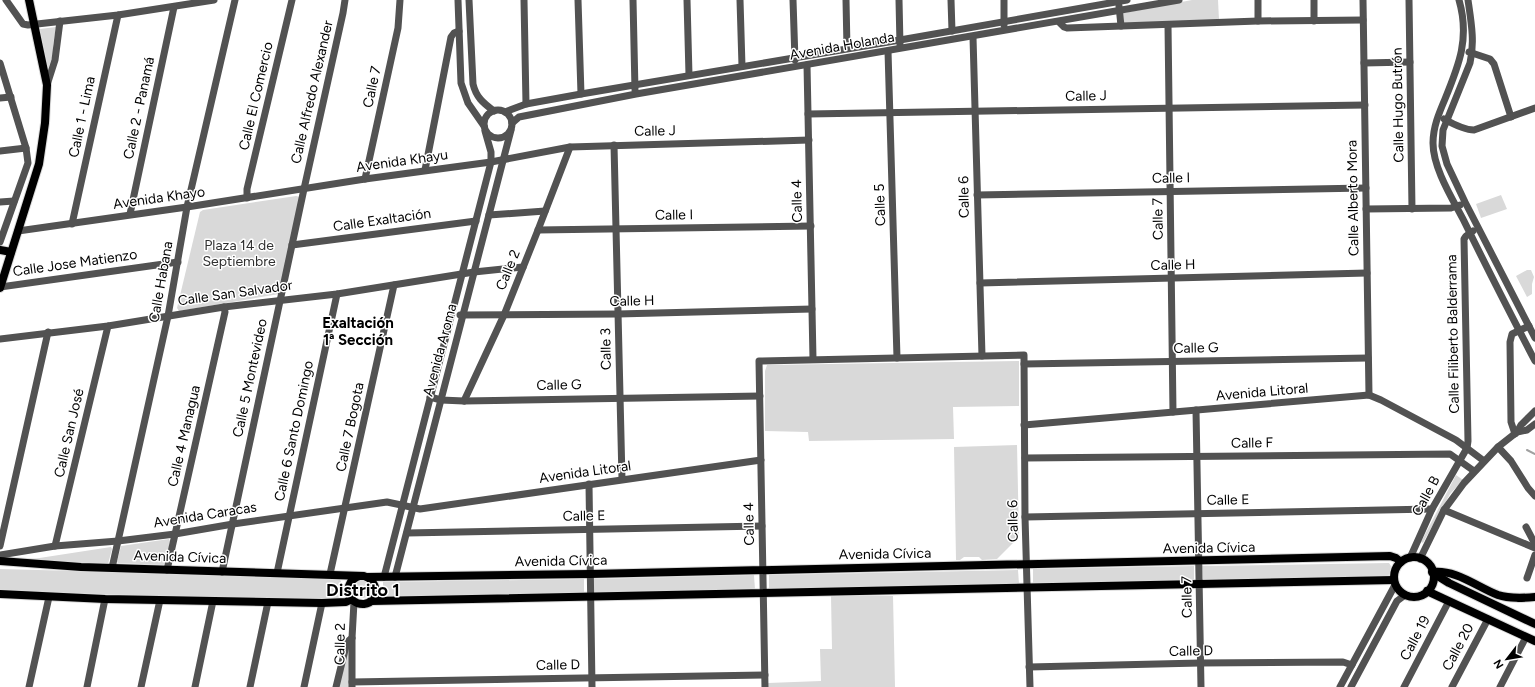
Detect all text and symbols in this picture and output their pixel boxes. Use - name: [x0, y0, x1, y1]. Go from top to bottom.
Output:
- street label: Calle Alfredo Alexander: [287, 18, 337, 165]
- street label: Avenida Holanda: [788, 28, 896, 64]
- street label: Calle El Comercio: [235, 40, 277, 152]
- street label: Calle Hugo Butrón: [1388, 47, 1408, 163]
- street label: Calle 2 - Panamá: [120, 55, 158, 161]
- street label: Calle 7: [359, 64, 385, 109]
- street label: Calle 1 - Lima: [65, 75, 99, 159]
- street label: Calle J: [1065, 87, 1107, 105]
- street label: Calle J: [634, 122, 676, 140]
- street label: Calle Alberto Mora: [1343, 140, 1363, 256]
- street label: Avenida Khayu: [355, 146, 449, 176]
- street label: Calle I: [1152, 169, 1190, 187]
- street label: Calle 6: [955, 176, 973, 218]
- street label: Calle 4: [788, 179, 806, 223]
- street label: Avenida Khayo: [112, 183, 206, 213]
- street label: Calle 5: [871, 183, 889, 227]
- street label: Calle 7: [1149, 197, 1167, 240]
- street label: Calle Exaltación: [332, 205, 432, 235]
- street label: Calle I: [655, 206, 693, 224]
- park label: Plaza 14 de Septiembre: [202, 237, 276, 270]
- street label: Calle Habana: [145, 240, 177, 324]
- street label: Calle Jose Matienzo: [12, 246, 138, 280]
- street label: Calle 2: [492, 247, 524, 293]
- street label: Calle Filiberto Balderrama: [1443, 254, 1463, 414]
- street label: Calle H: [1150, 256, 1196, 274]
- street label: Calle San Salvador: [177, 276, 294, 309]
- street label: Calle H: [609, 292, 655, 310]
- street label: Avenida Aroma: [419, 302, 461, 398]
- district label: Exaltación 1ª Sección: [322, 314, 394, 349]
- street label: Calle 5 Montevideo: [229, 317, 271, 439]
- street label: Calle 3: [597, 328, 615, 370]
- street label: Calle G: [1173, 339, 1219, 357]
- street label: Calle 6 Santo Domingo: [271, 359, 317, 503]
- street label: Calle G: [536, 376, 582, 394]
- street label: Avenida Litoral: [1215, 379, 1309, 405]
- street label: Calle 7 Bogota: [332, 381, 368, 473]
- street label: Calle 4 Managua: [164, 384, 204, 488]
- street label: Calle San José: [50, 386, 88, 479]
- street label: Calle F: [1231, 434, 1274, 452]
- street label: Avenida Litoral: [538, 457, 632, 487]
- street label: Calle B: [1408, 473, 1444, 519]
- street label: Calle E: [1206, 491, 1250, 509]
- street label: Avenida Caracas: [152, 498, 258, 532]
- street label: Calle 6: [1004, 500, 1022, 542]
- street label: Calle 4: [740, 502, 758, 546]
- street label: Calle E: [562, 507, 606, 525]
- street label: Avenida Cívica: [1163, 539, 1255, 557]
- street label: Avenida Cívica: [839, 545, 931, 563]
- street label: Avenida Cívica: [133, 547, 227, 567]
- street label: Avenida Cívica: [515, 552, 607, 570]
- street label: Calle 7: [1178, 575, 1196, 618]
- district label: Distrito 1: [326, 579, 400, 601]
- street label: Calle 19: [1396, 613, 1434, 663]
- street label: Calle 20: [1438, 620, 1478, 674]
- street label: Calle 2: [331, 623, 349, 665]
- north arrow: [1487, 639, 1527, 679]
- street label: Calle D: [1169, 642, 1213, 660]
- street label: Calle D: [536, 656, 580, 674]
- text: N: [1491, 657, 1507, 671]

